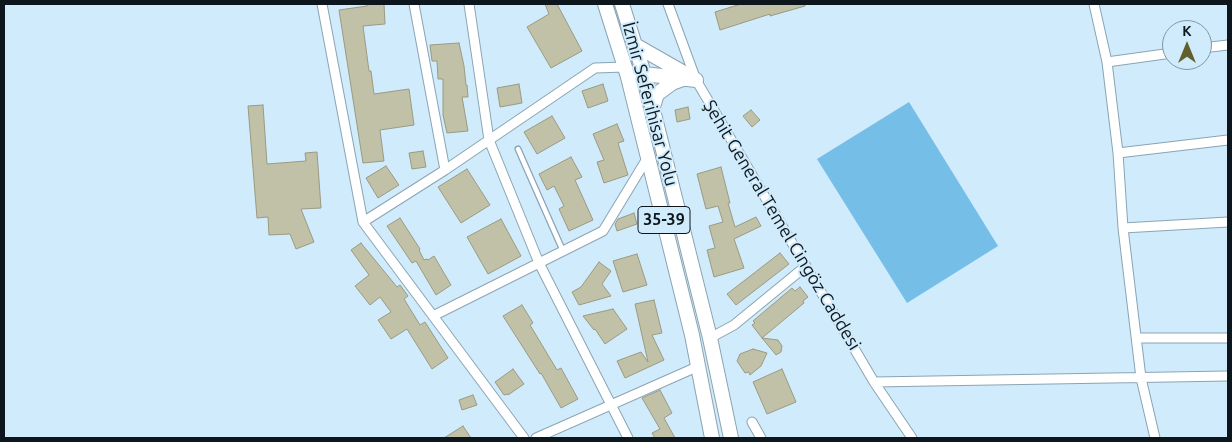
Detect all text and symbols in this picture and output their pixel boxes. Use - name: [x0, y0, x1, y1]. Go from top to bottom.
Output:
- street label: İzmir Seferihisar Yolu: [618, 20, 682, 188]
- north arrow: [1162, 20, 1212, 70]
- text: K: [1182, 23, 1192, 39]
- street label: Şehit General Temel Cingöz Caddesi: [699, 96, 865, 354]
- road number: 35-39: [638, 206, 690, 234]

